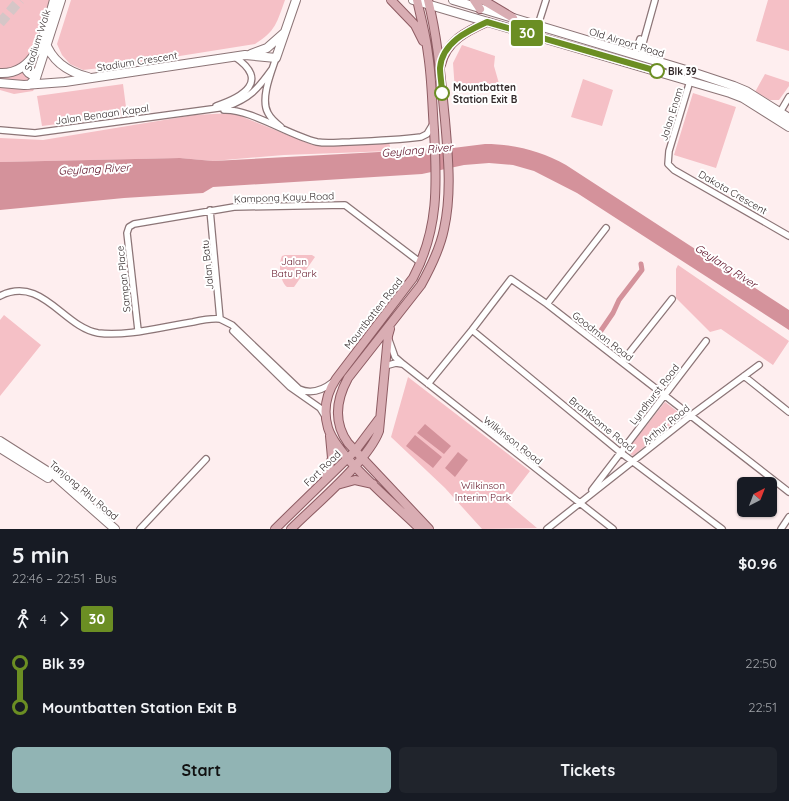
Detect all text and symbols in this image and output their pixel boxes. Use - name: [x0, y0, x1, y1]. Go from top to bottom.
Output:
- street label: Stadium Walk: [21, 8, 54, 73]
- line badge: 30: [509, 20, 545, 46]
- text: 30: [519, 24, 535, 42]
- street label: Old Airport Road: [588, 25, 666, 60]
- street label: Stadium Crescent: [96, 49, 179, 74]
- marker: Blk 39: [649, 63, 665, 79]
- place label: Blk 39: [668, 65, 697, 78]
- place label: Mountbatten Station Exit B: [453, 81, 518, 106]
- marker: Mountbatten Station Exit B: [434, 85, 450, 101]
- street label: Jalan Enam: [657, 86, 686, 142]
- street label: Jalan Benaan Kapal: [54, 101, 150, 128]
- water label: Geylang River: [381, 140, 455, 160]
- water label: Geylang River: [58, 160, 132, 178]
- street label: Dakota Crescent: [696, 168, 770, 218]
- street label: Kampong Kayu Road: [234, 189, 334, 206]
- street label: Jalan Batu: [198, 239, 217, 291]
- water label: Geylang River: [692, 241, 761, 292]
- street label: Sampan Place: [114, 245, 133, 313]
- park label: Jalan Batu Park: [271, 255, 317, 280]
- street label: Mountbatten Road: [341, 275, 405, 352]
- street label: Goodman Road: [570, 309, 636, 364]
- street label: Lyndhurst Road: [627, 361, 682, 427]
- street label: Branksome Road: [566, 394, 637, 455]
- street label: Arthur Road: [640, 402, 692, 447]
- street label: Wilkinson Road: [481, 413, 545, 468]
- street label: Fort Road: [301, 448, 344, 489]
- street label: Tanjong Rhu Road: [47, 458, 121, 523]
- north arrow: [737, 477, 777, 517]
- map controls: [737, 477, 777, 517]
- park label: Wilkinson Interim Park: [455, 479, 511, 504]
- text: 5 min: [12, 541, 69, 569]
- text: $0.96: [738, 554, 777, 573]
- text: 22:46 – 22:51 · Bus: [12, 570, 117, 586]
- icon: walk: [12, 608, 34, 630]
- icon: forward: [53, 608, 75, 630]
- text: 30: [89, 610, 105, 628]
- text: 4: [40, 611, 47, 627]
- text: Blk 39: [42, 654, 85, 673]
- text: 22:50: [745, 655, 777, 671]
- text: Mountbatten Station Exit B: [42, 698, 237, 717]
- text: 22:51: [748, 699, 777, 715]
- button: Start: [12, 747, 391, 793]
- button: Tickets: [399, 747, 777, 793]

